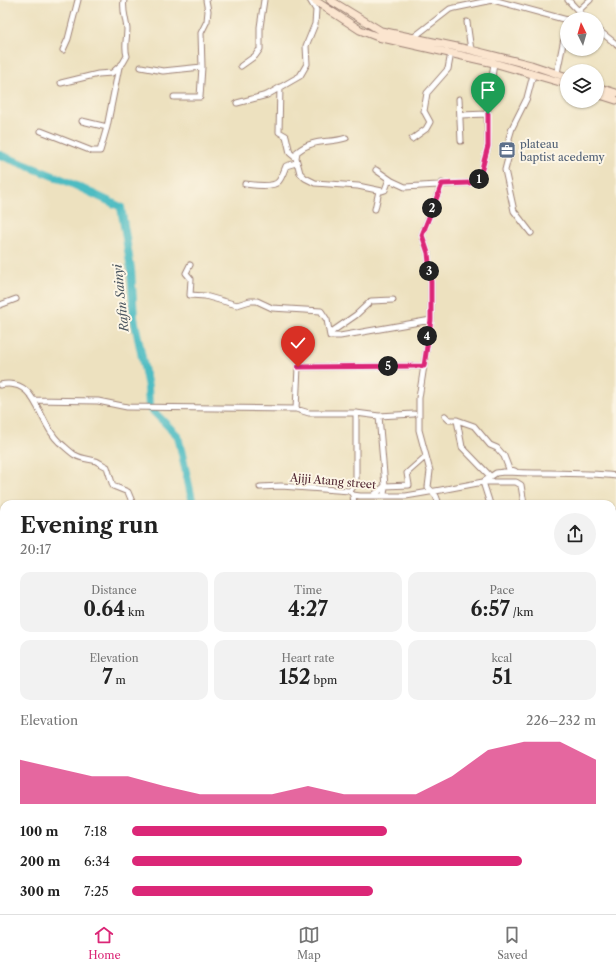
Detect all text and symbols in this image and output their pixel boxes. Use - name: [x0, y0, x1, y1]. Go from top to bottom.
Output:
- north arrow: [560, 12, 604, 56]
- map controls: [560, 12, 604, 108]
- button: layers: [560, 64, 604, 108]
- pin: [471, 73, 505, 114]
- icon: arrive: [477, 79, 499, 101]
- place label: plateau baptist acedemy: [520, 137, 606, 164]
- office icon: plateau baptist acedemy: [497, 140, 517, 160]
- pin: 1: [469, 169, 489, 189]
- text: 1: [477, 172, 481, 186]
- pin: 2: [422, 198, 442, 218]
- text: 2: [429, 201, 435, 215]
- pin: 3: [419, 261, 439, 281]
- water label: Rafin Sainyi: [109, 262, 132, 334]
- text: 3: [426, 264, 432, 278]
- pin: [281, 326, 315, 367]
- pin: 4: [417, 326, 437, 346]
- text: 4: [424, 329, 430, 343]
- icon: check: [287, 332, 309, 354]
- pin: 5: [378, 356, 398, 376]
- text: 5: [385, 359, 391, 373]
- street label: Ajiji Atang street: [288, 470, 377, 492]
- text: Evening run: [20, 512, 159, 539]
- button: share: [554, 513, 596, 555]
- text: 20:17: [20, 541, 51, 557]
- text: Distance: [91, 583, 137, 597]
- text: Time: [294, 583, 322, 597]
- text: Pace: [490, 583, 514, 597]
- text: 0.64: [83, 597, 125, 621]
- text: 4:27: [288, 597, 328, 621]
- text: 6:57: [471, 597, 510, 621]
- text: km: [125, 605, 145, 619]
- text: /km: [510, 605, 533, 619]
- text: Elevation: [89, 651, 139, 665]
- text: Heart rate: [281, 651, 335, 665]
- text: kcal: [492, 651, 512, 665]
- text: 7: [102, 665, 113, 689]
- text: 152: [279, 665, 311, 689]
- text: 51: [492, 665, 512, 689]
- text: m: [113, 673, 126, 687]
- text: bpm: [311, 673, 337, 687]
- text: Elevation: [20, 712, 78, 728]
- text: 226–232 m: [526, 712, 596, 728]
- text: 100 m: [20, 823, 59, 839]
- text: 7:18: [84, 823, 107, 839]
- text: 200 m: [20, 853, 60, 869]
- text: 6:34: [84, 853, 110, 869]
- text: 300 m: [20, 883, 60, 899]
- text: 7:25: [84, 883, 109, 899]
- tab: Home: [88, 924, 121, 962]
- tab: Map: [297, 924, 321, 962]
- tab: Saved: [497, 924, 528, 962]

